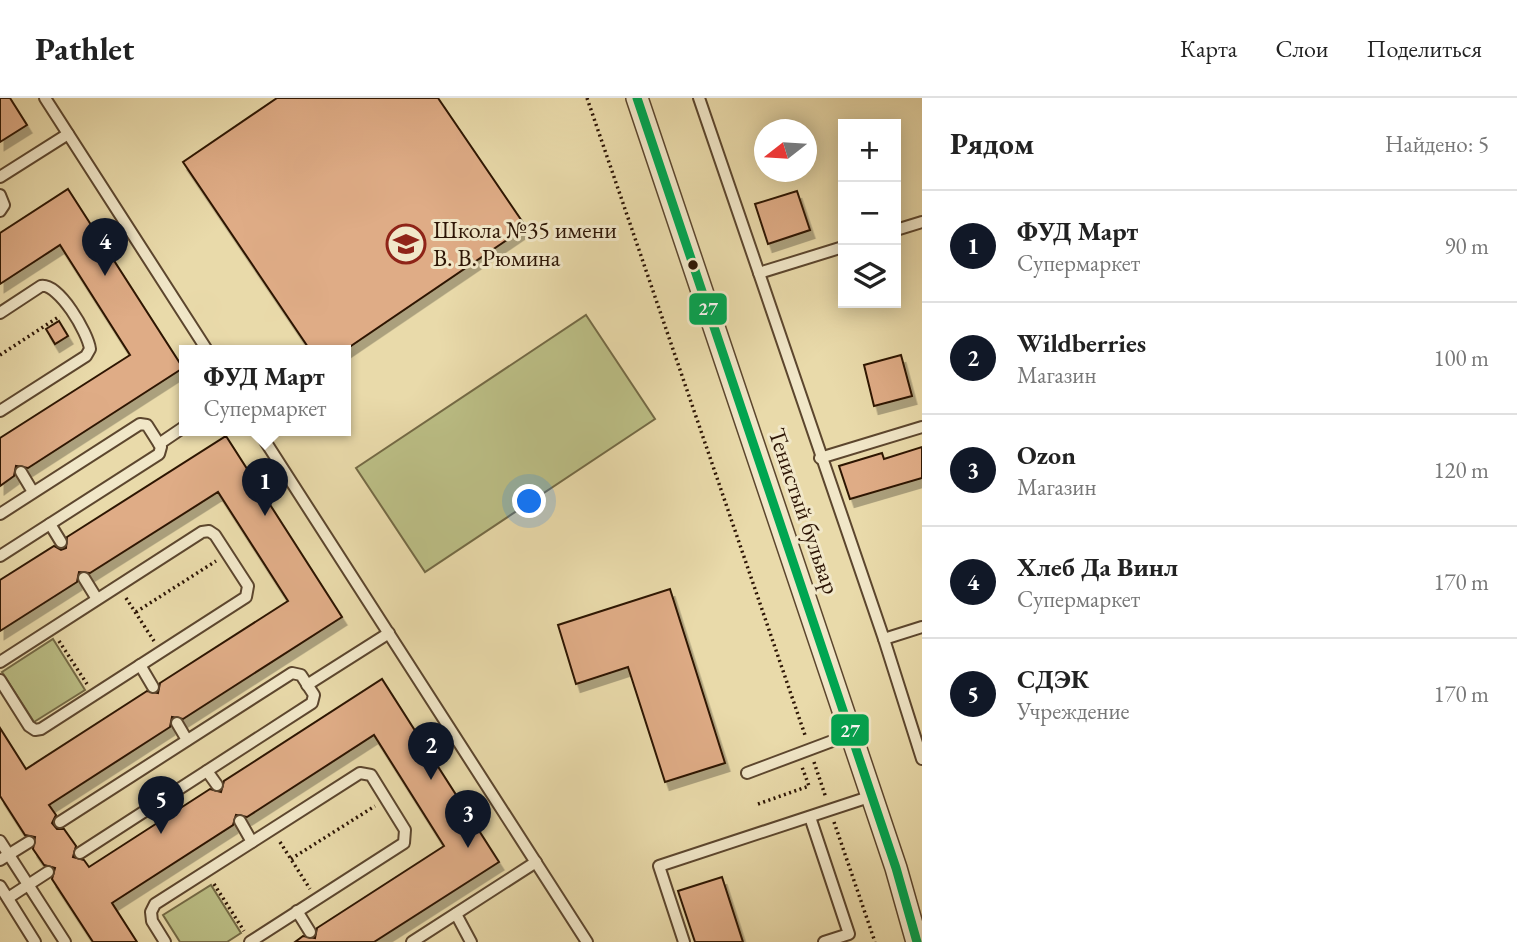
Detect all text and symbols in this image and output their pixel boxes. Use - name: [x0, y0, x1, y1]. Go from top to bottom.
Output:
- text: Pathlet: [35, 27, 134, 70]
- text: Карта: [1180, 33, 1237, 64]
- text: Слои: [1275, 33, 1329, 64]
- text: Поделиться: [1367, 33, 1482, 64]
- north arrow: [754, 119, 817, 182]
- map controls: [838, 119, 901, 308]
- button: +: [838, 119, 901, 182]
- text: Рядом: [950, 124, 1034, 163]
- text: Найдено: 5: [1385, 129, 1489, 159]
- button: −: [838, 182, 901, 245]
- place label: Школа №35 имени В. В. Рюмина: [433, 214, 617, 273]
- text: ФУД Март: [1017, 214, 1138, 248]
- pin: 4: [82, 218, 128, 276]
- school or university icon: Школа №35 имени В. В. Рюмина: [385, 223, 427, 265]
- text: 1: [967, 231, 979, 261]
- text: 90 m: [1444, 231, 1489, 261]
- button: layers: [838, 245, 901, 308]
- text: Супермаркет: [1017, 248, 1140, 278]
- unlabelled marker: [686, 258, 700, 272]
- line badge: 27: [688, 292, 728, 326]
- text: 27: [698, 296, 719, 321]
- text: Wildberries: [1017, 326, 1146, 360]
- text: 2: [967, 343, 979, 373]
- text: 100 m: [1433, 343, 1489, 373]
- popup: [179, 345, 351, 436]
- text: ФУД Март: [203, 359, 325, 393]
- text: Магазин: [1017, 360, 1096, 390]
- text: Супермаркет: [203, 393, 327, 423]
- street label: Тенистый бульвар: [762, 424, 847, 598]
- text: Ozon: [1017, 438, 1076, 472]
- text: 3: [967, 455, 979, 485]
- text: 120 m: [1433, 455, 1489, 485]
- pin: 1: [242, 458, 288, 516]
- text: Магазин: [1017, 472, 1096, 502]
- your location: [512, 484, 546, 518]
- text: Хлеб Да Винл: [1017, 550, 1178, 584]
- text: 4: [967, 567, 979, 597]
- text: 170 m: [1433, 567, 1489, 597]
- text: Супермаркет: [1017, 584, 1140, 614]
- text: СДЭК: [1017, 662, 1089, 696]
- text: 5: [967, 679, 979, 709]
- text: 170 m: [1433, 679, 1489, 709]
- text: Учреждение: [1017, 696, 1130, 726]
- line badge: 27: [830, 713, 870, 747]
- text: 27: [840, 718, 861, 743]
- pin: 2: [408, 722, 454, 780]
- pin: 5: [138, 776, 184, 834]
- pin: 3: [445, 790, 491, 848]

